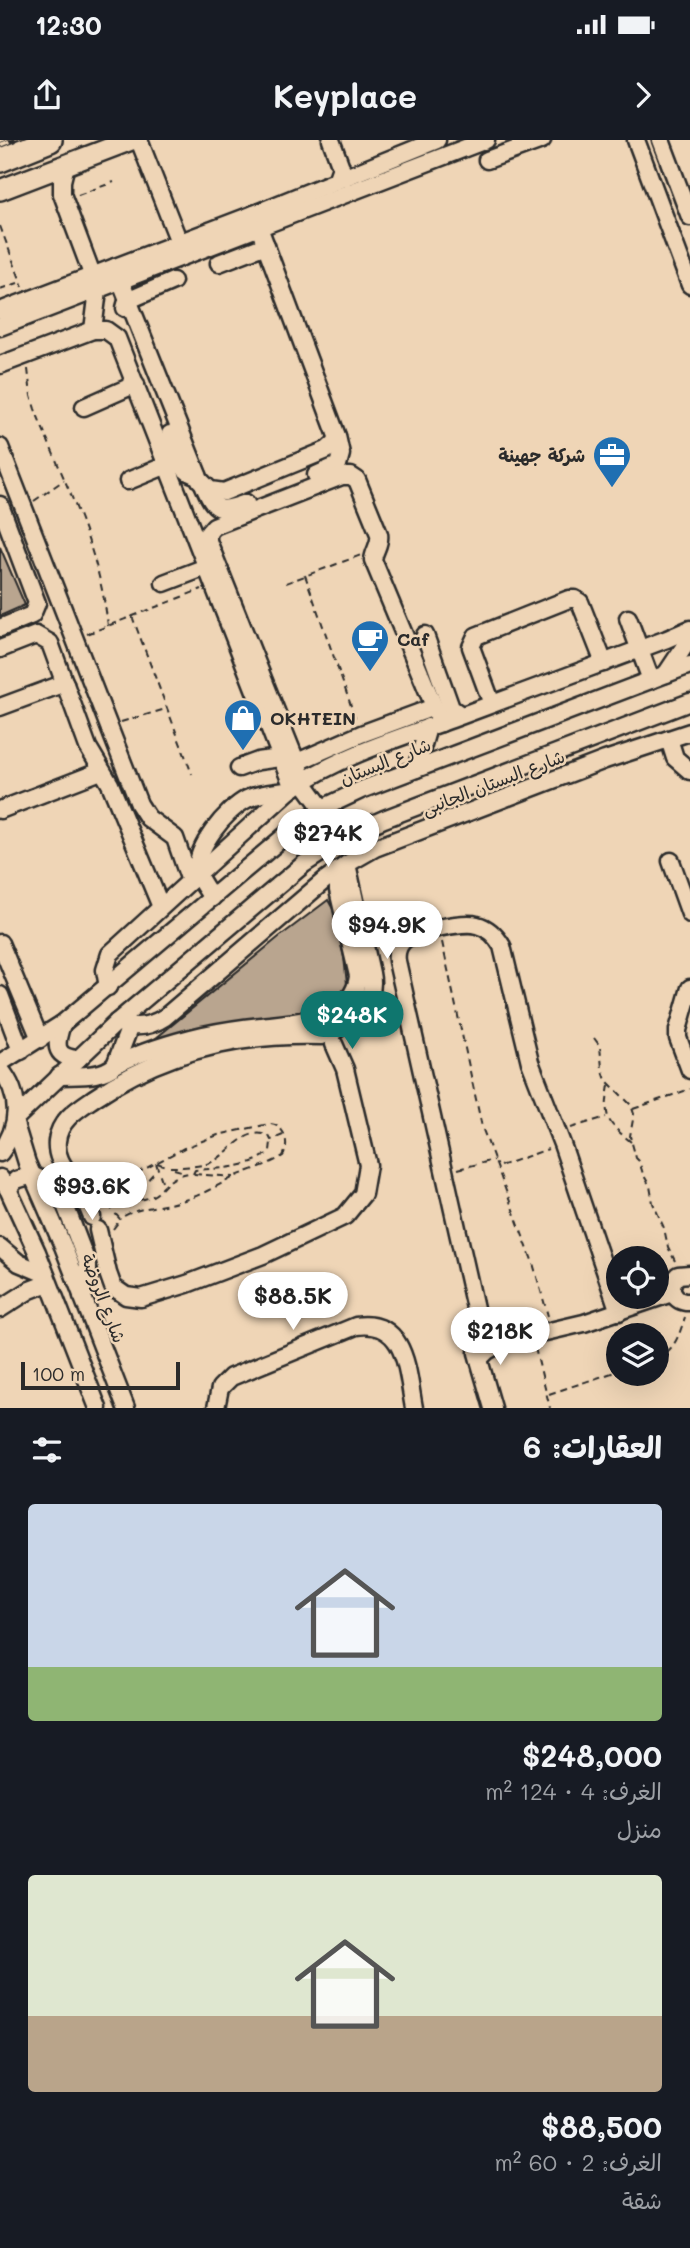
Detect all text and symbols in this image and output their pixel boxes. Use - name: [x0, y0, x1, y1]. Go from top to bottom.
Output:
- text: 12:30: [35, 8, 102, 42]
- text: Keyplace: [273, 74, 417, 116]
- icon: share: [28, 76, 66, 114]
- icon: forward: [624, 76, 662, 114]
- office icon: شركة جهينة: [591, 434, 633, 489]
- place label: شركة جهينة: [498, 443, 585, 467]
- cafe icon: Caf: [349, 618, 391, 673]
- place label: Caf: [397, 627, 429, 651]
- shop icon: OKHTEIN: [222, 697, 264, 752]
- place label: OKHTEIN: [270, 706, 356, 730]
- street label: شارع البستان: [336, 732, 435, 791]
- street label: شارع البستان الجانبى: [418, 744, 568, 821]
- pin: $274K: [279, 810, 377, 869]
- text: $274K: [293, 817, 363, 847]
- pin: $94.9K: [330, 902, 444, 961]
- text: $94.9K: [348, 909, 426, 939]
- pin: $248K: [303, 992, 401, 1051]
- text: $248K: [316, 999, 388, 1029]
- pin: $93.6K: [35, 1163, 149, 1222]
- text: $93.6K: [53, 1170, 131, 1200]
- map controls: [606, 1246, 669, 1386]
- button: locate: [606, 1246, 669, 1309]
- street label: شارع الروضة: [75, 1250, 132, 1347]
- pin: $88.5K: [236, 1272, 350, 1332]
- text: $88.5K: [254, 1280, 332, 1310]
- pin: $218K: [451, 1308, 549, 1367]
- text: $218K: [467, 1315, 533, 1345]
- button: layers: [606, 1323, 669, 1386]
- scale bar: [21, 1359, 180, 1391]
- text: 100 m: [32, 1361, 85, 1386]
- text: العقارات: 6: [523, 1426, 662, 1466]
- icon: filters: [28, 1431, 66, 1469]
- icon: home: [282, 1550, 408, 1676]
- text: $248,000: [522, 1735, 662, 1775]
- text: الغرف: 4 · 124 m²: [485, 1776, 662, 1806]
- text: منزل: [617, 1814, 662, 1844]
- icon: home: [282, 1921, 408, 2047]
- text: $88,500: [541, 2106, 662, 2146]
- text: الغرف: 2 · 60 m²: [494, 2147, 662, 2177]
- text: شقة: [622, 2185, 662, 2215]

